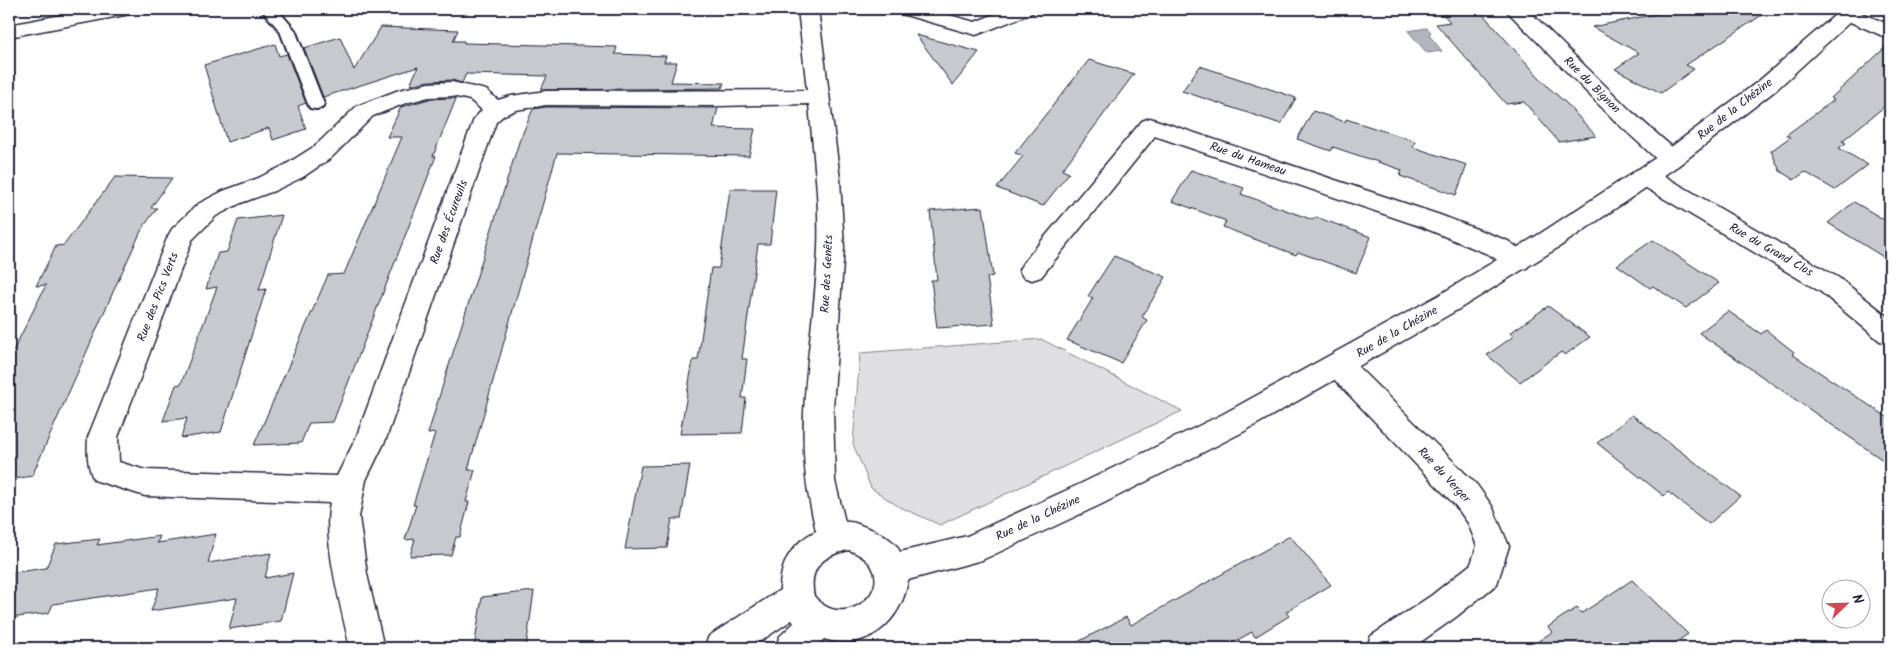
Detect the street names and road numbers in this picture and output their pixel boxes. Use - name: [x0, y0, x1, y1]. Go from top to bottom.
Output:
- street label: Rue du Bignon: [1559, 52, 1625, 118]
- street label: Rue de la Chézine: [1693, 73, 1777, 145]
- street label: Rue du Hameau: [1207, 137, 1289, 181]
- street label: Rue des Écureuils: [425, 177, 473, 267]
- street label: Rue du Grand Clos: [1725, 218, 1817, 282]
- street label: Rue des Genêts: [815, 234, 839, 314]
- street label: Rue des Pics Verts: [132, 250, 184, 344]
- street label: Rue de la Chézine: [1353, 301, 1442, 363]
- street label: Rue du Verger: [1413, 443, 1476, 508]
- street label: Rue de la Chézine: [993, 490, 1084, 546]

